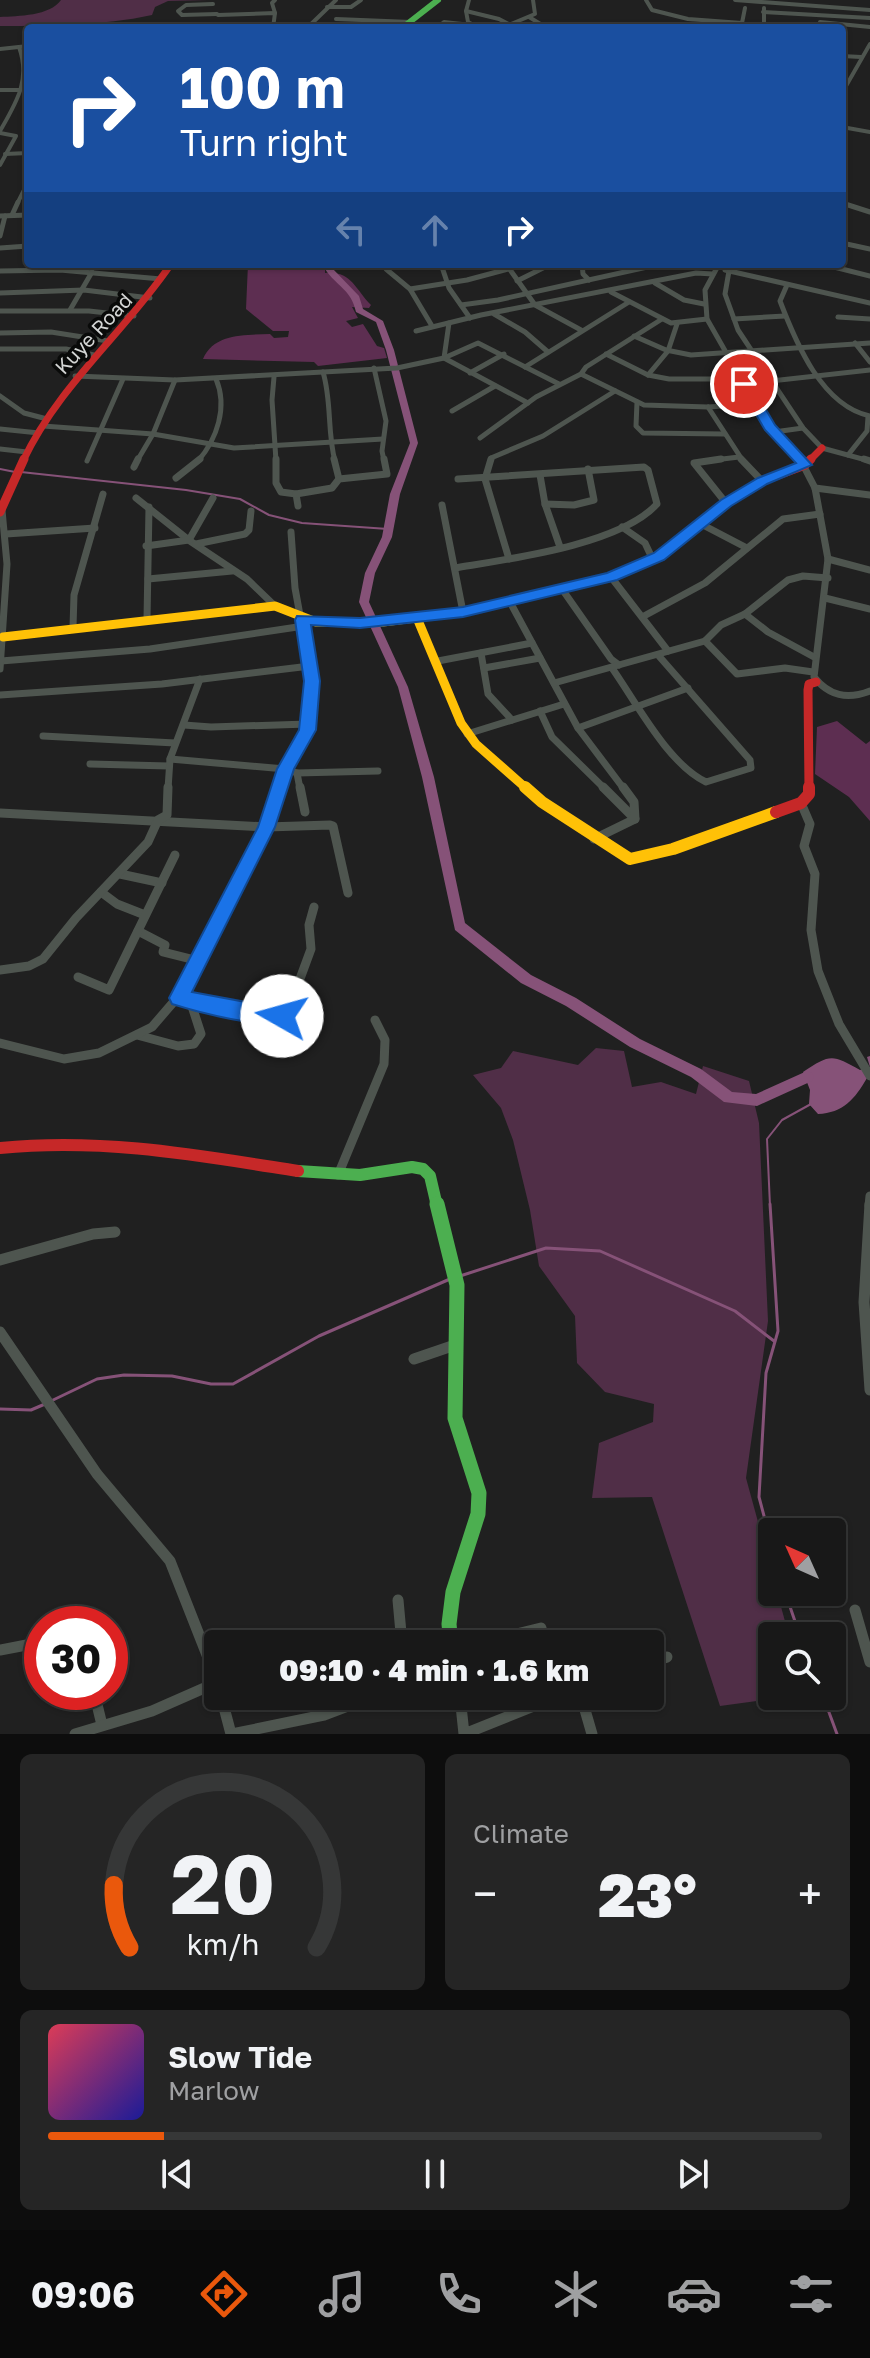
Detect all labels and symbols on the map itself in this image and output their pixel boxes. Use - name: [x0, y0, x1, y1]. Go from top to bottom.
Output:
- street label: Kuye Road: [49, 288, 137, 378]
- pin: [710, 350, 778, 418]
- position arrow: [240, 974, 324, 1058]
- north arrow: [758, 1518, 846, 1606]
- speed limit sign: 30: [24, 1606, 128, 1710]

